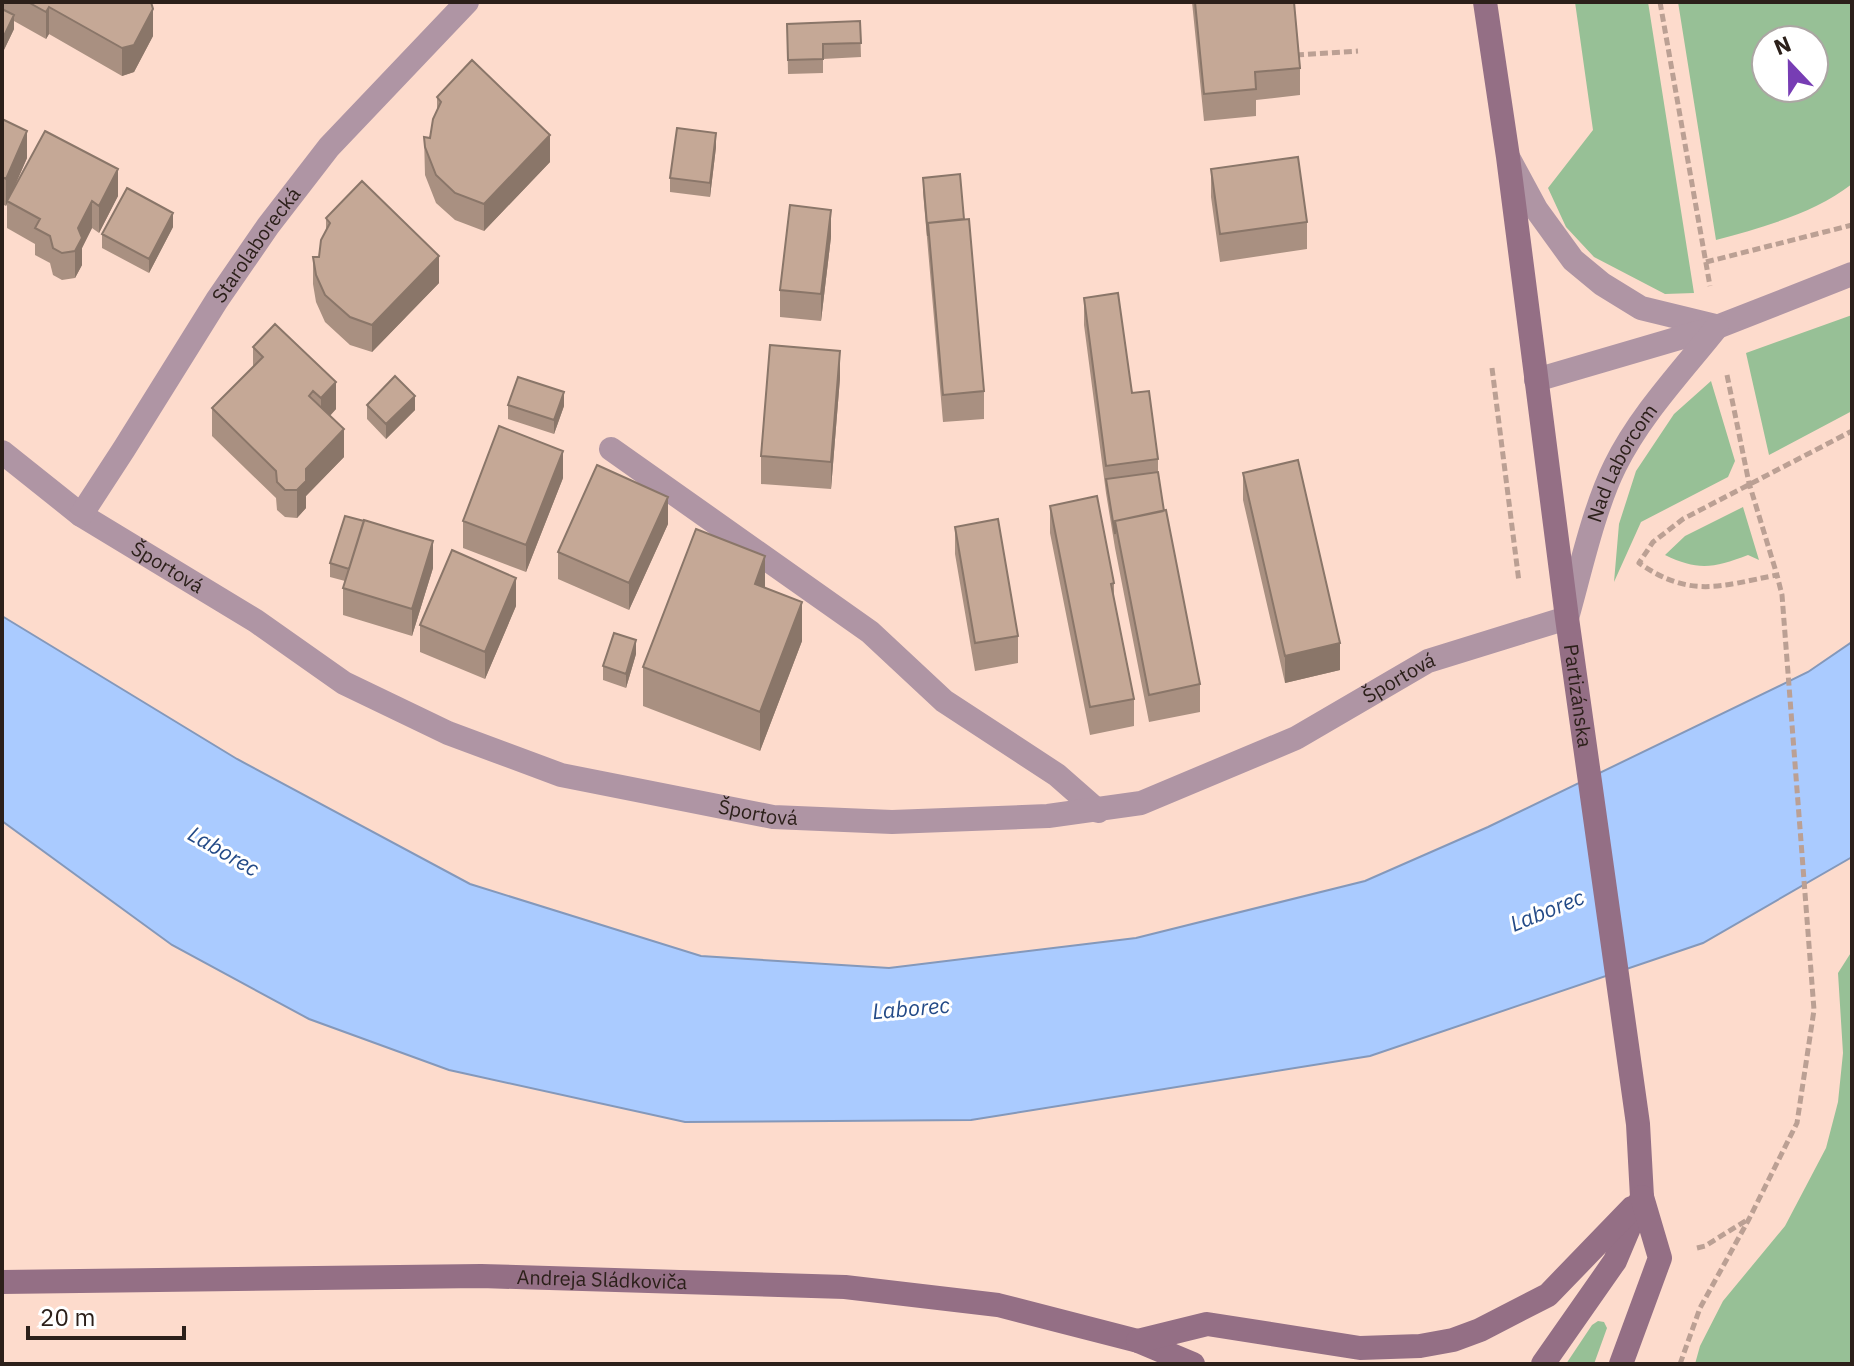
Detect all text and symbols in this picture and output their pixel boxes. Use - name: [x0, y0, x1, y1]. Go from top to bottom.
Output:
- north arrow: [1750, 24, 1830, 104]
- text: N: [1770, 29, 1795, 61]
- street label: Starolaborecká: [205, 181, 306, 308]
- street label: Nad Laborcom: [1580, 398, 1663, 526]
- street label: Športová: [126, 535, 209, 599]
- street label: Partizánska: [1558, 642, 1599, 750]
- street label: Športová: [1357, 646, 1439, 709]
- street label: Športová: [716, 792, 799, 831]
- water label: Laborec: [183, 819, 265, 883]
- water label: Laborec: [1505, 881, 1589, 938]
- water label: Laborec: [871, 990, 951, 1025]
- street label: Andreja Sládkoviča: [516, 1263, 688, 1295]
- scale bar: [28, 1290, 184, 1340]
- text: 20 m: [40, 1301, 95, 1333]

